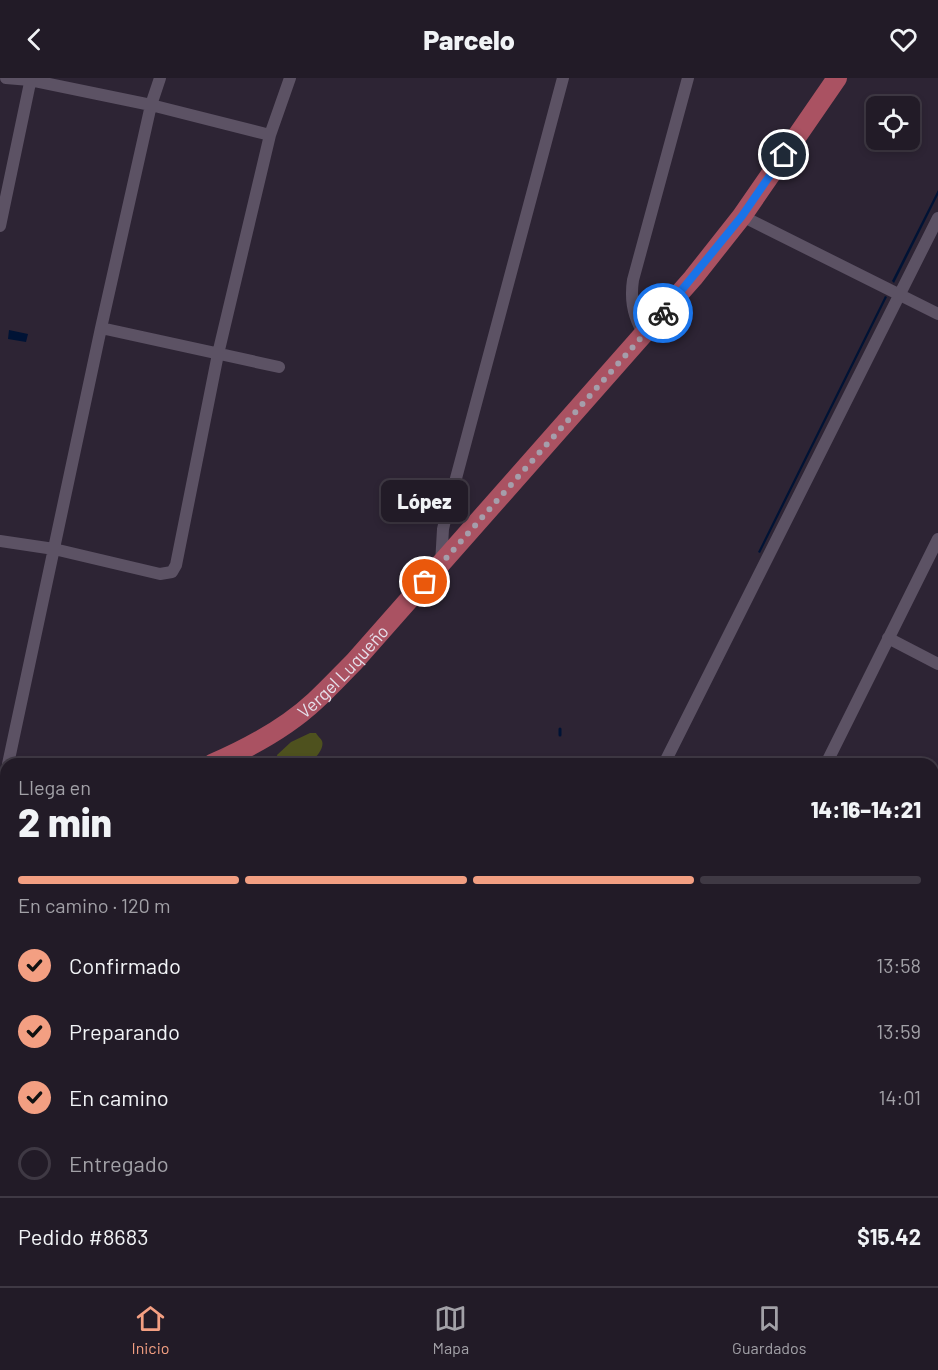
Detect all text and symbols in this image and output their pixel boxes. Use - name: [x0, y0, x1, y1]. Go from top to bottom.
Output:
- icon: back: [18, 23, 51, 56]
- text: Parcelo: [423, 23, 515, 55]
- icon: heart: [887, 23, 920, 56]
- map controls: [866, 96, 920, 150]
- button: locate: [866, 96, 920, 150]
- pin: [758, 129, 809, 180]
- icon: home: [767, 138, 800, 171]
- courier: [633, 283, 693, 343]
- icon: bike: [647, 297, 680, 330]
- callout: López: [382, 480, 468, 522]
- text: López: [397, 489, 452, 513]
- pin: [399, 556, 450, 607]
- icon: bag: [408, 565, 441, 598]
- street label: Vergel Luqueño: [293, 620, 393, 723]
- text: Llega en: [18, 775, 91, 799]
- text: 14:16–14:21: [811, 796, 921, 822]
- text: 2 min: [18, 798, 112, 845]
- text: En camino · 120 m: [18, 893, 170, 917]
- icon: check: [18, 949, 51, 982]
- text: Confirmado: [69, 952, 181, 978]
- text: 13:58: [876, 953, 921, 977]
- icon: check: [18, 1015, 51, 1048]
- text: Preparando: [69, 1018, 180, 1044]
- text: 13:59: [876, 1019, 921, 1043]
- icon: check: [18, 1081, 51, 1114]
- text: En camino: [69, 1084, 169, 1110]
- text: 14:01: [878, 1085, 921, 1109]
- text: Entregado: [69, 1150, 169, 1176]
- text: Pedido #8683: [18, 1223, 148, 1249]
- text: $15.42: [857, 1223, 921, 1249]
- tab: Inicio: [132, 1302, 169, 1357]
- tab: Mapa: [432, 1302, 469, 1357]
- tab: Guardados: [732, 1302, 806, 1357]

